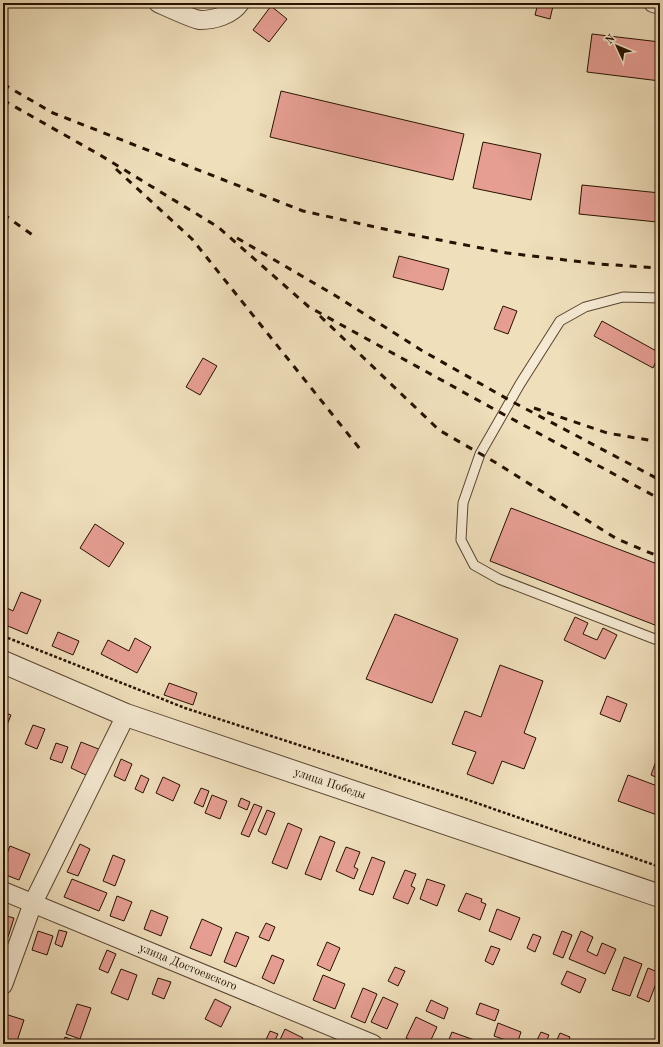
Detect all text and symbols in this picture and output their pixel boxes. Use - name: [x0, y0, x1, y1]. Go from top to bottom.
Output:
- north arrow: [597, 26, 637, 66]
- text: N: [604, 33, 618, 47]
- street label: улица Победы: [292, 766, 367, 802]
- street label: улица Достоевского: [137, 942, 239, 993]

